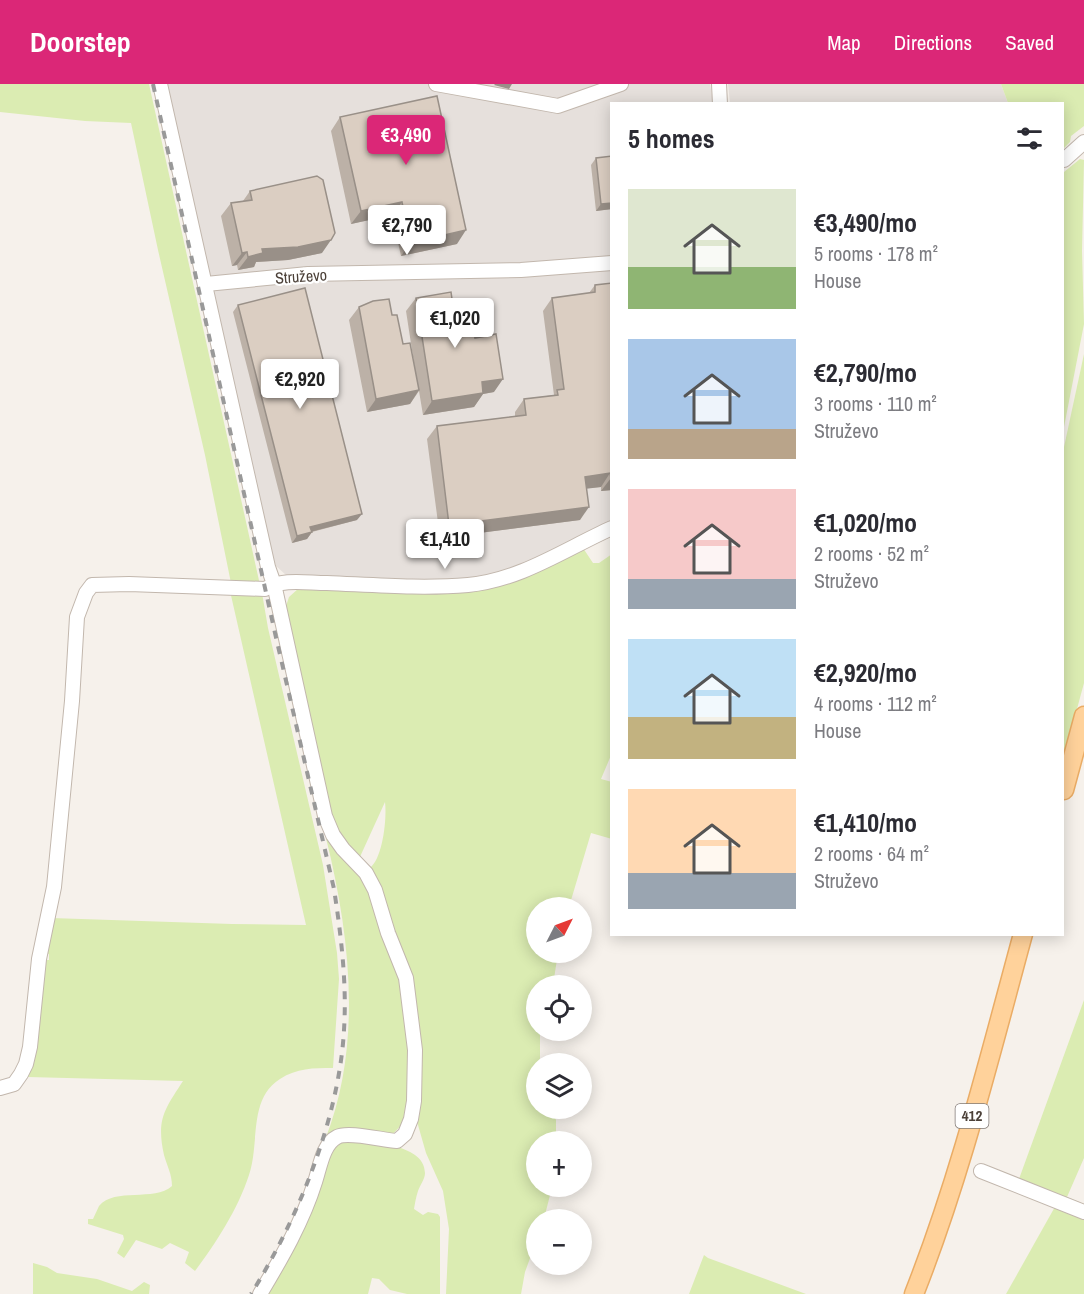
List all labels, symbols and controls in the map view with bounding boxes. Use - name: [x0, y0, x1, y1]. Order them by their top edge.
- text: Doorstep: [30, 23, 131, 61]
- text: Map: [827, 28, 861, 57]
- text: Directions: [894, 28, 972, 57]
- text: Saved: [1005, 28, 1054, 57]
- pin: €3,490: [357, 115, 455, 166]
- text: €3,490: [381, 121, 431, 148]
- text: 5 homes: [628, 121, 715, 156]
- icon: filters: [1013, 122, 1046, 155]
- pin: €2,790: [358, 205, 456, 256]
- text: €3,490/mo: [814, 205, 917, 240]
- text: €2,790: [382, 211, 432, 238]
- icon: home: [676, 213, 748, 285]
- text: 5 rooms · 178 m²: [814, 240, 938, 267]
- street label: Struževo: [274, 263, 328, 289]
- text: House: [814, 267, 861, 294]
- pin: €1,020: [406, 298, 504, 349]
- text: €1,020: [430, 304, 480, 331]
- text: €2,790/mo: [814, 355, 917, 390]
- pin: €2,920: [251, 359, 349, 410]
- icon: home: [676, 363, 748, 435]
- text: €2,920: [275, 365, 325, 392]
- text: 3 rooms · 110 m²: [814, 390, 937, 417]
- text: Struževo: [814, 417, 879, 444]
- text: €1,020/mo: [814, 505, 917, 540]
- icon: home: [676, 513, 748, 585]
- pin: €1,410: [396, 519, 494, 570]
- text: €1,410: [420, 525, 470, 552]
- text: 2 rooms · 52 m²: [814, 540, 929, 567]
- text: Struževo: [814, 567, 879, 594]
- text: €2,920/mo: [814, 655, 917, 690]
- icon: home: [676, 663, 748, 735]
- text: 4 rooms · 112 m²: [814, 690, 937, 717]
- text: House: [814, 717, 861, 744]
- text: €1,410/mo: [814, 805, 917, 840]
- icon: home: [676, 813, 748, 885]
- text: 2 rooms · 64 m²: [814, 840, 929, 867]
- text: Struževo: [814, 867, 879, 894]
- north arrow: [526, 897, 592, 963]
- map controls: [526, 897, 592, 1275]
- button: locate: [526, 975, 592, 1041]
- button: layers: [526, 1053, 592, 1119]
- road number: 412: [956, 1104, 988, 1128]
- button: +: [526, 1131, 592, 1197]
- button: −: [526, 1209, 592, 1275]

